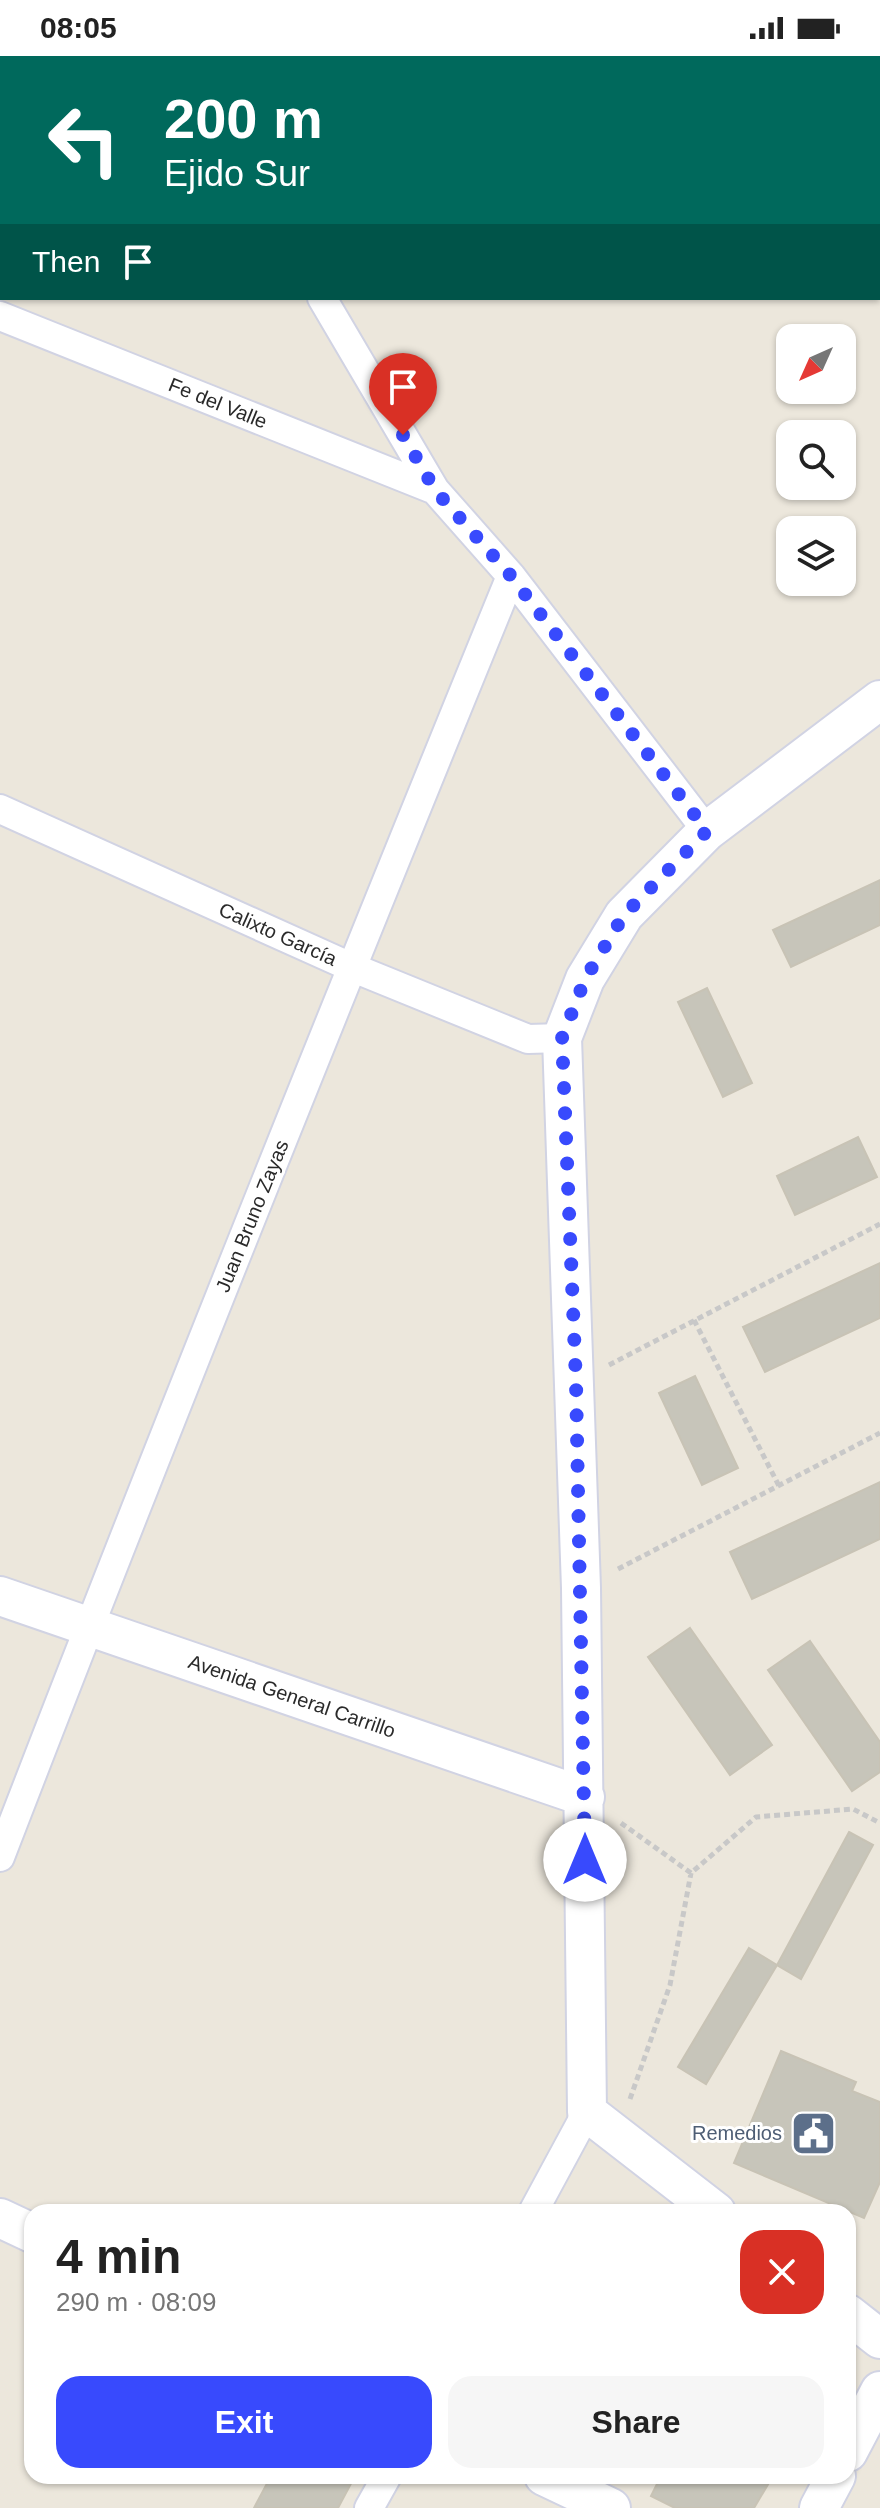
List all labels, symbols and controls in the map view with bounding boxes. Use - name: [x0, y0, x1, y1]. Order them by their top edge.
- text: 08:05: [40, 11, 117, 44]
- text: 200 m: [164, 87, 323, 150]
- icon: left: [32, 88, 136, 192]
- text: Ejido Sur: [164, 153, 310, 194]
- icon: arrive: [116, 240, 160, 284]
- text: Then: [32, 245, 100, 278]
- north arrow: [776, 324, 856, 404]
- map controls: [776, 324, 856, 596]
- pin: [369, 353, 437, 435]
- icon: arrive: [381, 365, 425, 409]
- street label: Fe del Valle: [166, 373, 270, 433]
- button: search: [776, 420, 856, 500]
- button: layers: [776, 516, 856, 596]
- street label: Calixto García: [216, 898, 341, 970]
- street label: Juan Bruno Zayas: [211, 1137, 293, 1295]
- street label: Avenida General Carrillo: [186, 1650, 398, 1742]
- position arrow: [543, 1818, 627, 1902]
- public building icon: Remedios: [789, 2109, 837, 2157]
- place label: Remedios: [692, 2122, 782, 2144]
- text: 4 min: [56, 2230, 181, 2283]
- button: close: [740, 2230, 824, 2314]
- text: 290 m · 08:09: [56, 2287, 216, 2317]
- button: Exit: [56, 2376, 432, 2468]
- button: Share: [448, 2376, 824, 2468]

